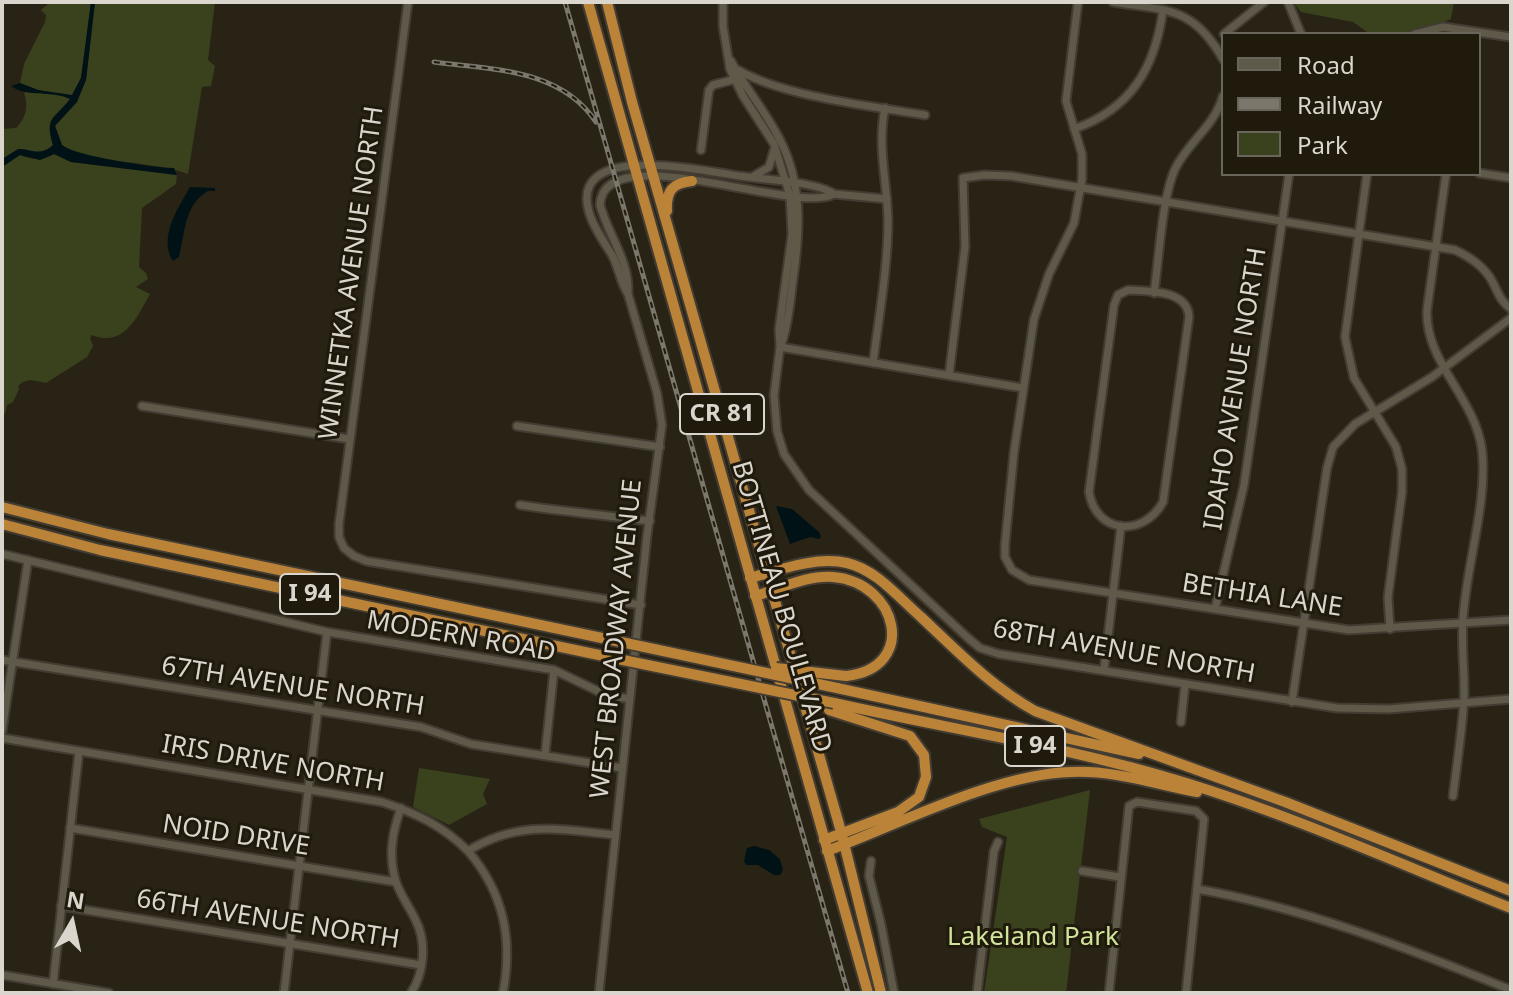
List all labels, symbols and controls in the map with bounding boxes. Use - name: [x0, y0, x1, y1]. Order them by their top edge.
- legend: [1221, 32, 1481, 176]
- text: Road: [1297, 48, 1355, 81]
- text: Railway: [1297, 88, 1382, 121]
- street label: WINNETKA AVENUE NORTH: [313, 104, 391, 442]
- text: Park: [1297, 128, 1348, 161]
- street label: IDAHO AVENUE NORTH: [1198, 245, 1274, 533]
- road number: CR 81: [680, 394, 764, 434]
- street label: BOTTINEAU BOULEVARD: [724, 458, 838, 756]
- street label: WEST BROADWAY AVENUE: [585, 478, 649, 800]
- street label: BETHIA LANE: [1180, 568, 1344, 624]
- road number: I 94: [280, 574, 340, 614]
- street label: MODERN ROAD: [364, 605, 558, 669]
- street label: 68TH AVENUE NORTH: [990, 614, 1258, 690]
- street label: 67TH AVENUE NORTH: [159, 651, 427, 723]
- road number: I 94: [1005, 726, 1065, 766]
- street label: IRIS DRIVE NORTH: [159, 729, 387, 799]
- street label: NOID DRIVE: [160, 809, 312, 863]
- north arrow: [32, 883, 112, 963]
- text: N: [65, 883, 87, 916]
- street label: 66TH AVENUE NORTH: [134, 884, 402, 956]
- park label: Lakeland Park: [947, 922, 1119, 954]

